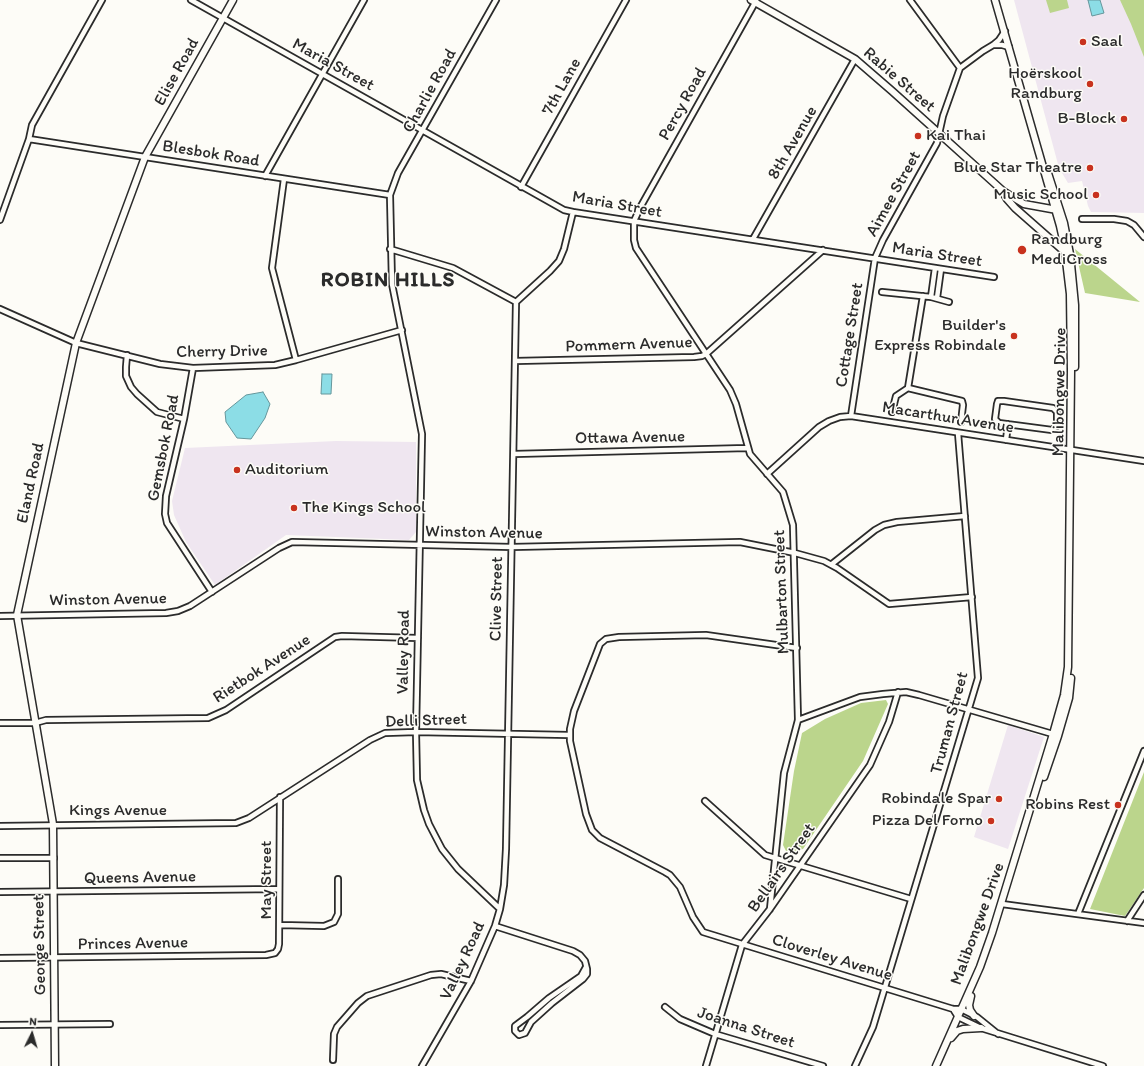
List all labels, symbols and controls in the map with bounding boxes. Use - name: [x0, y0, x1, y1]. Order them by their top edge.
- place label: Saal: [1091, 32, 1123, 52]
- street label: Elise Road: [150, 34, 204, 110]
- street label: Maria Street: [288, 34, 378, 96]
- marker: Saal: [1078, 37, 1088, 47]
- street label: Rabie Street: [859, 43, 939, 117]
- street label: Charlie Road: [399, 45, 461, 137]
- street label: 7th Lane: [538, 55, 586, 119]
- street label: Percy Road: [655, 64, 711, 144]
- place label: Hoërskool Randburg: [1008, 64, 1082, 104]
- marker: Hoërskool Randburg: [1085, 79, 1095, 89]
- street label: 8th Avenue: [764, 103, 822, 183]
- place label: B-Block: [1057, 109, 1116, 129]
- marker: B-Block: [1119, 114, 1129, 124]
- place label: Kai Thai: [926, 126, 986, 146]
- marker: Kai Thai: [913, 131, 923, 141]
- street label: Blesbok Road: [161, 136, 261, 172]
- street label: Aimee Street: [862, 148, 926, 240]
- place label: Blue Star Theatre: [953, 158, 1082, 178]
- marker: Blue Star Theatre: [1085, 163, 1095, 173]
- place label: Music School: [993, 185, 1088, 205]
- street label: Maria Street: [570, 187, 664, 223]
- marker: Music School: [1091, 190, 1101, 200]
- place label: Randburg MediCross: [1031, 230, 1107, 270]
- street label: Maria Street: [891, 238, 983, 272]
- marker: Randburg MediCross: [1016, 244, 1028, 256]
- district label: ROBIN HILLS: [322, 268, 454, 294]
- street label: Cottage Street: [832, 281, 868, 389]
- place label: Builder's Express Robindale: [874, 316, 1006, 356]
- street label: Malibongwe Drive: [1049, 327, 1071, 457]
- marker: Builder's Express Robindale: [1009, 331, 1019, 341]
- street label: Pommern Avenue: [565, 333, 693, 357]
- street label: Cherry Drive: [176, 341, 268, 363]
- street label: Gemsbok Road: [144, 393, 184, 503]
- street label: Macarthur Avenue: [881, 397, 1015, 439]
- street label: Ottawa Avenue: [575, 427, 685, 449]
- street label: Eland Road: [13, 441, 49, 525]
- place label: Auditorium: [245, 460, 329, 480]
- marker: Auditorium: [232, 465, 242, 475]
- place label: The Kings School: [302, 498, 426, 518]
- marker: The Kings School: [289, 503, 299, 513]
- street label: Winston Avenue: [425, 522, 543, 544]
- street label: Mulbarton Street: [770, 529, 794, 655]
- street label: Clive Street: [486, 556, 508, 642]
- street label: Winston Avenue: [49, 589, 167, 611]
- street label: Valley Road: [393, 610, 415, 694]
- street label: Rietbok Avenue: [209, 630, 315, 708]
- street label: Truman Street: [927, 670, 973, 776]
- street label: Delli Street: [385, 709, 467, 733]
- place label: Robindale Spar: [881, 789, 991, 809]
- marker: Robindale Spar: [994, 794, 1004, 804]
- place label: Robins Rest: [1025, 795, 1110, 815]
- marker: Robins Rest: [1113, 800, 1123, 810]
- street label: Kings Avenue: [69, 801, 167, 821]
- place label: Pizza Del Forno: [872, 811, 983, 831]
- marker: Pizza Del Forno: [986, 816, 996, 826]
- street label: Bellairs Street: [744, 819, 820, 917]
- street label: May Street: [257, 841, 277, 919]
- street label: Malibongwe Drive: [946, 860, 1010, 988]
- street label: Queens Avenue: [84, 867, 196, 889]
- street label: George Street: [29, 894, 51, 996]
- street label: Valley Road: [436, 918, 490, 1004]
- street label: Cloverley Avenue: [769, 930, 895, 986]
- street label: Princes Avenue: [78, 933, 188, 955]
- street label: Joanna Street: [695, 1003, 797, 1053]
- north arrow: [12, 1014, 52, 1054]
- text: N: [29, 1015, 37, 1028]

